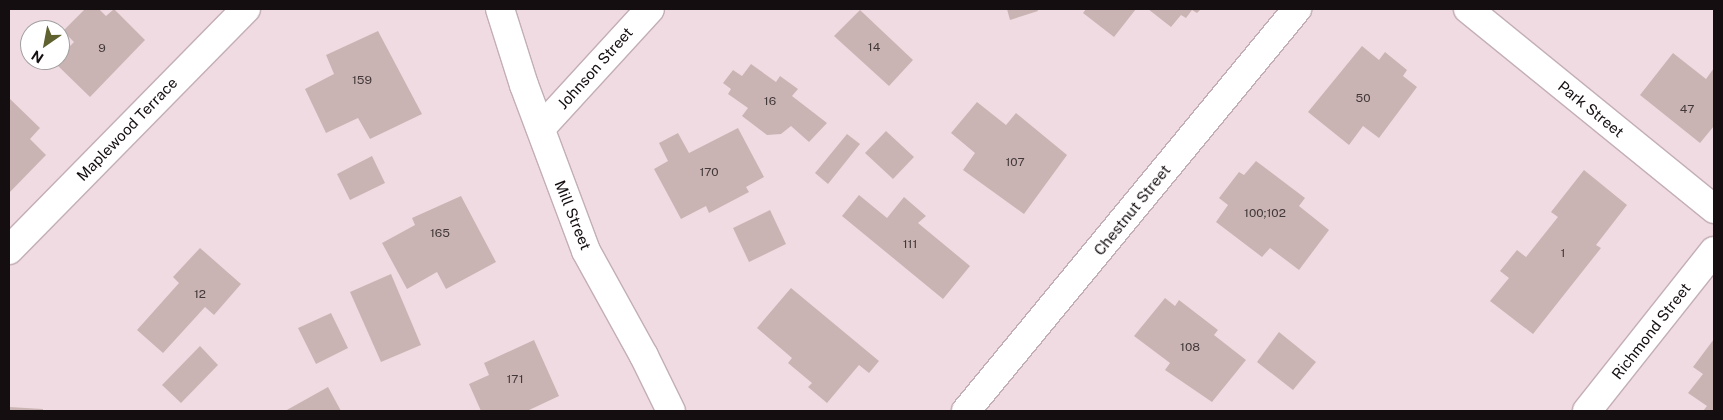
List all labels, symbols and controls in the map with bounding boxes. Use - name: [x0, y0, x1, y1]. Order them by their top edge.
- north arrow: [20, 20, 70, 70]
- street label: Johnson Street: [554, 23, 636, 113]
- house number: 14: [868, 41, 880, 55]
- house number: 9: [98, 42, 106, 56]
- text: N: [28, 47, 46, 66]
- street label: Maplewood Terrace: [73, 74, 181, 184]
- house number: 159: [352, 74, 372, 88]
- street label: Park Street: [1554, 77, 1628, 141]
- house number: 50: [1355, 92, 1371, 106]
- house number: 16: [764, 95, 776, 109]
- house number: 47: [1680, 103, 1694, 117]
- house number: 107: [1005, 156, 1025, 170]
- street label: Chestnut Street: [1090, 161, 1174, 259]
- house number: 170: [699, 166, 719, 180]
- street label: Mill Street: [551, 178, 595, 252]
- house number: 100;102: [1244, 207, 1286, 221]
- house number: 165: [430, 227, 450, 241]
- house number: 111: [903, 238, 917, 252]
- house number: 1: [1561, 247, 1565, 261]
- street label: Richmond Street: [1608, 279, 1694, 383]
- house number: 12: [194, 288, 206, 302]
- house number: 108: [1180, 341, 1200, 355]
- house number: 171: [506, 373, 524, 387]

